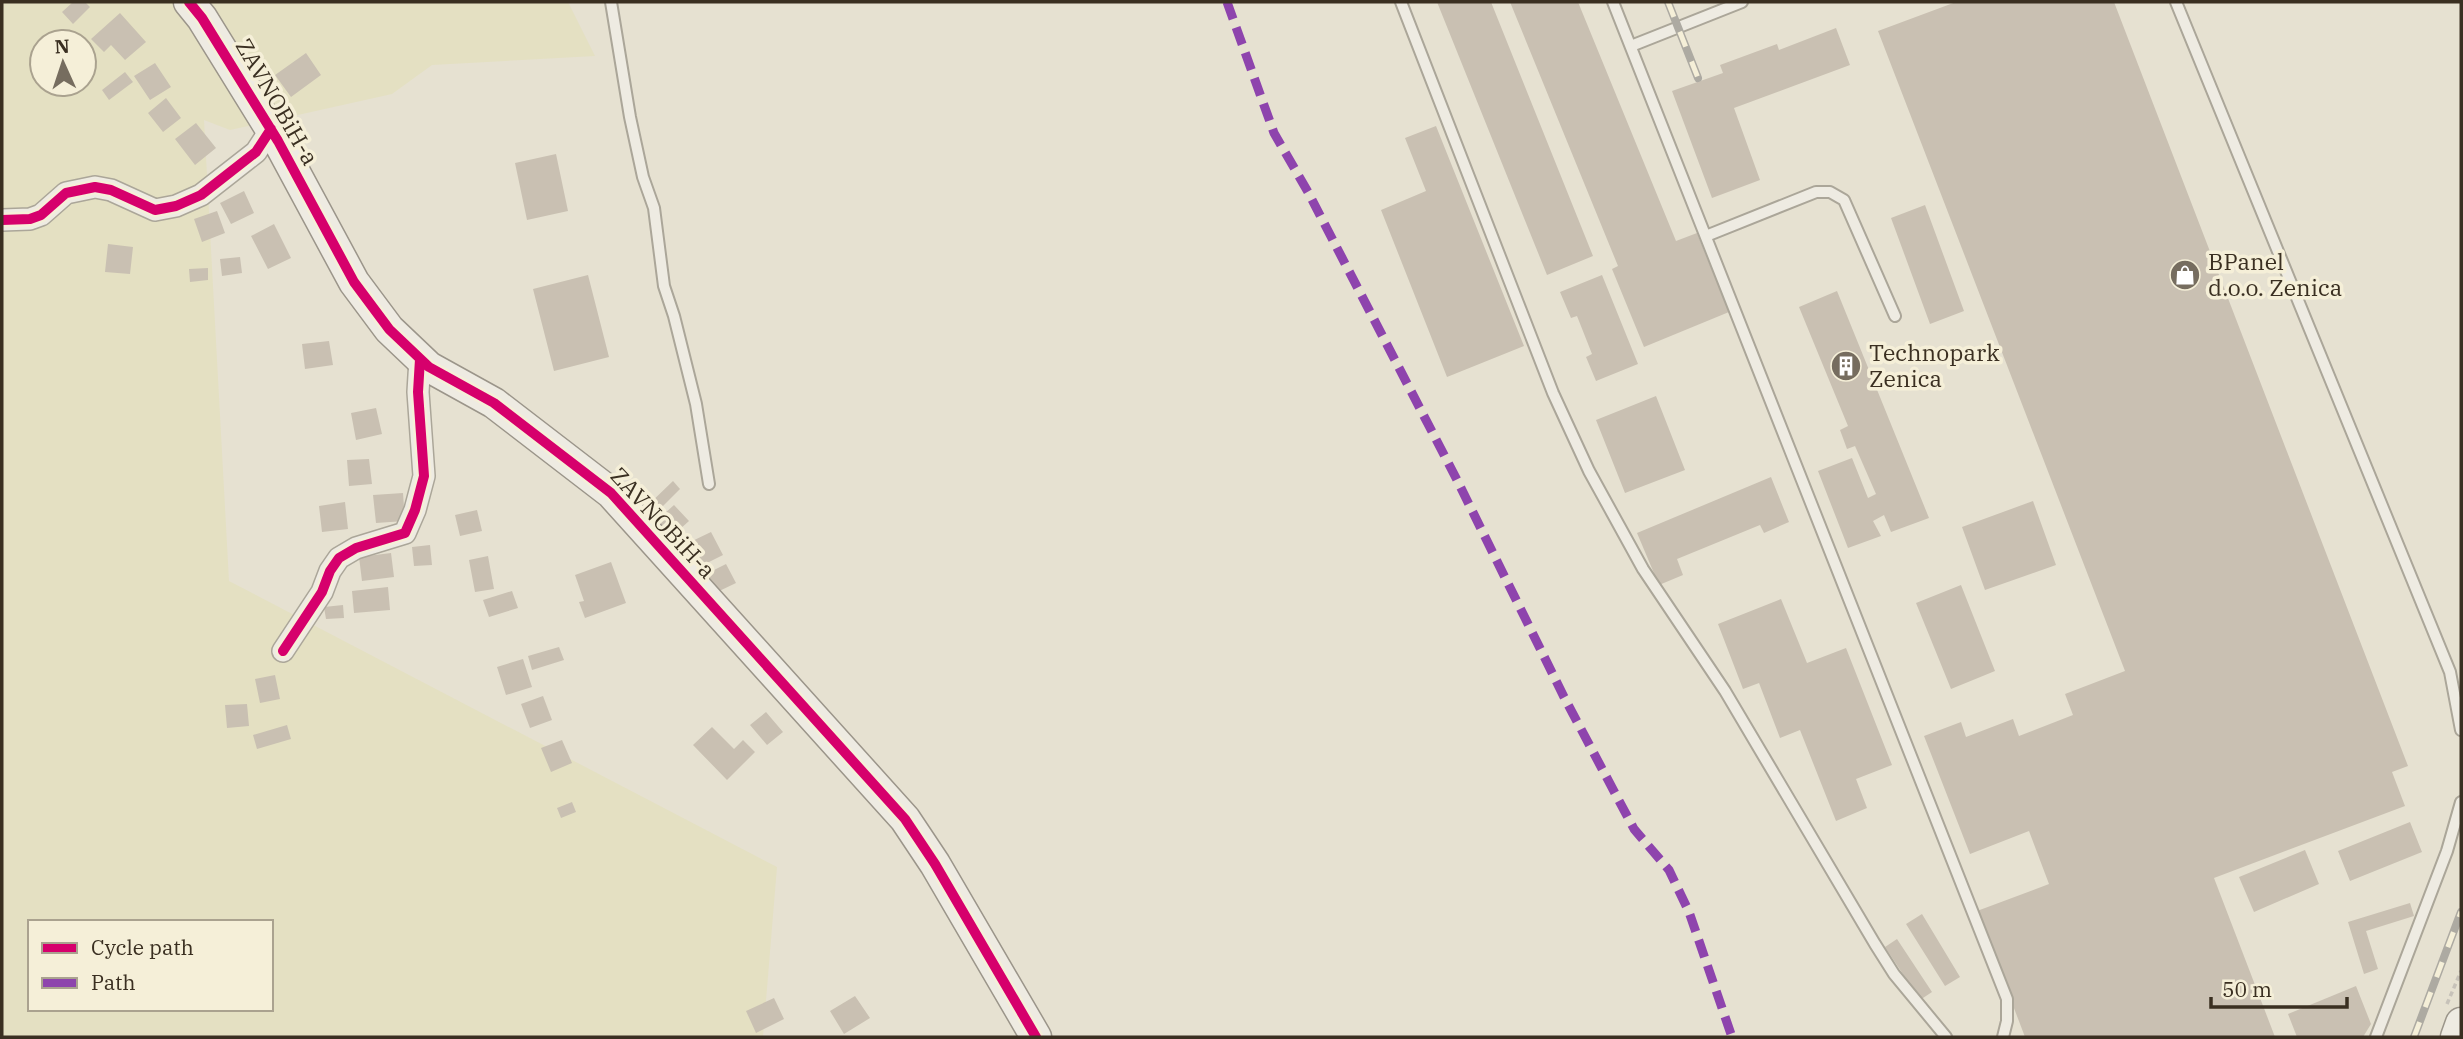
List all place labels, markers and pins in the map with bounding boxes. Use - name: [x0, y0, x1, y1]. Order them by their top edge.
- place label: BPanel d.o.o. Zenica: [2208, 246, 2342, 302]
- shop icon: BPanel d.o.o. Zenica: [2168, 258, 2202, 292]
- place label: Technopark Zenica: [1869, 337, 2000, 393]
- building icon: Technopark Zenica: [1829, 349, 1863, 383]

